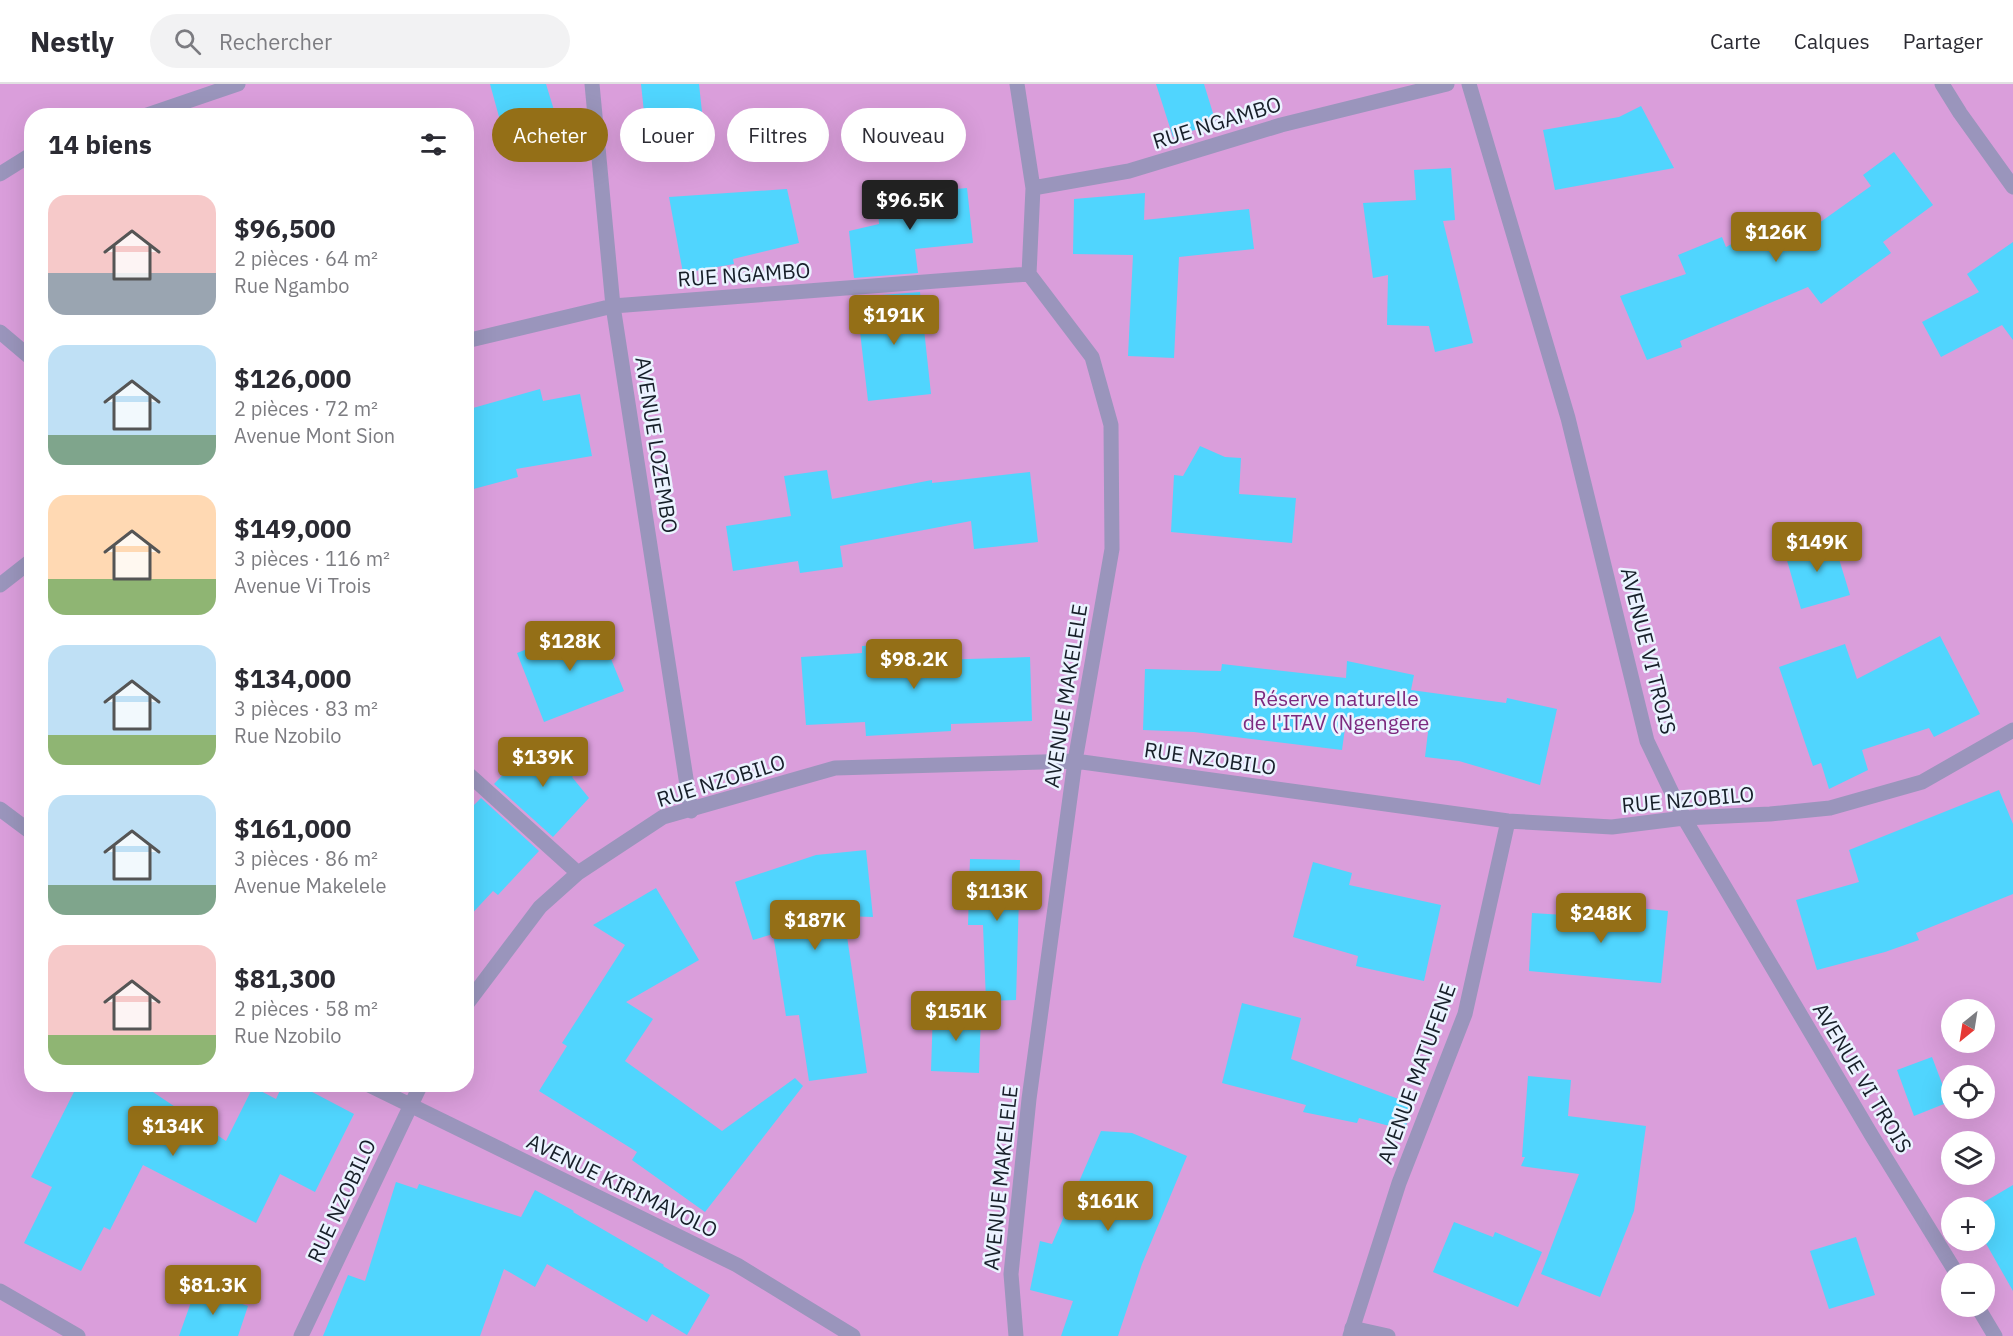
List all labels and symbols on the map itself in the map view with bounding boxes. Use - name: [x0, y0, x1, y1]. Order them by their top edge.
- street label: RUE NGAMBO: [1149, 89, 1284, 155]
- pin: $96.5K: [861, 180, 959, 231]
- pin: $126K: [1734, 212, 1818, 263]
- street label: RUE NGAMBO: [677, 255, 811, 293]
- pin: $191K: [852, 295, 936, 346]
- street label: AVENUE LOZEMBO: [629, 355, 685, 535]
- pin: $149K: [1775, 522, 1859, 573]
- street label: AVENUE VI TROIS: [1615, 565, 1683, 737]
- street label: AVENUE MAKELELE: [1037, 602, 1093, 790]
- pin: $128K: [528, 621, 612, 672]
- pin: $98.2K: [865, 639, 963, 690]
- park label: Réserve naturelle de l'ITAV (Ngengere: [1243, 684, 1429, 736]
- street label: RUE NZOBILO: [1142, 735, 1278, 781]
- pin: $139K: [501, 737, 585, 788]
- street label: RUE NZOBILO: [653, 747, 788, 813]
- street label: RUE NZOBILO: [1620, 779, 1755, 819]
- pin: $113K: [955, 871, 1039, 922]
- pin: $248K: [1559, 893, 1643, 944]
- pin: $187K: [773, 900, 857, 951]
- street label: AVENUE MATUFENE: [1370, 979, 1462, 1168]
- pin: $151K: [914, 991, 998, 1042]
- street label: AVENUE VI TROIS: [1807, 997, 1919, 1158]
- north arrow: [1941, 999, 1995, 1053]
- street label: AVENUE MAKELELE: [976, 1084, 1024, 1272]
- pin: $134K: [131, 1106, 215, 1157]
- street label: AVENUE KIRIMAVOLO: [522, 1127, 723, 1244]
- street label: RUE NZOBILO: [300, 1134, 382, 1267]
- pin: $161K: [1066, 1181, 1150, 1232]
- pin: $81.3K: [164, 1265, 262, 1316]

